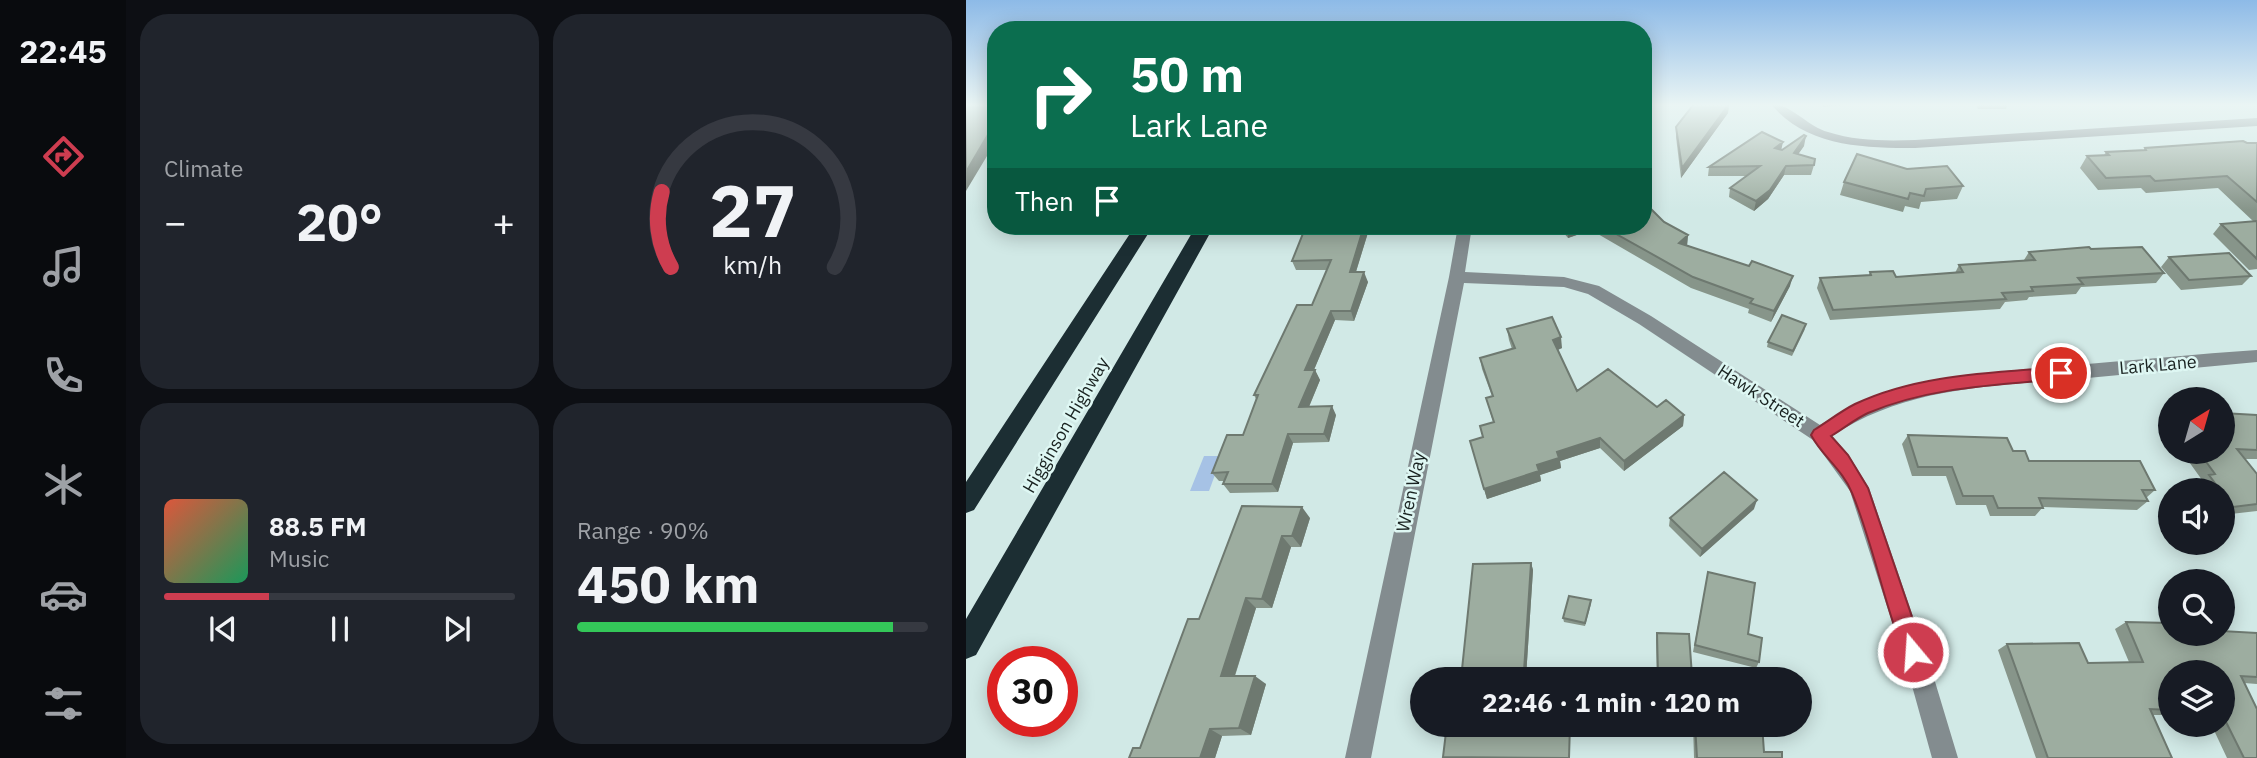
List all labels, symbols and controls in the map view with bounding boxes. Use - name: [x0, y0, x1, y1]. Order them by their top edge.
- text: 22:45: [19, 30, 107, 72]
- text: 50 m: [1130, 42, 1244, 105]
- icon: right: [1015, 49, 1106, 140]
- text: Lark Lane: [1130, 104, 1268, 146]
- icon: directions: [39, 132, 88, 181]
- text: Climate: [164, 153, 243, 183]
- text: 27: [709, 163, 796, 258]
- icon: arrive: [1088, 182, 1126, 220]
- text: Then: [1015, 184, 1074, 218]
- text: 20°: [296, 188, 383, 255]
- text: −: [164, 197, 187, 246]
- text: +: [492, 197, 515, 246]
- icon: music: [39, 242, 88, 291]
- text: km/h: [723, 248, 782, 281]
- pin: [2031, 343, 2091, 403]
- street label: Lark Lane: [2118, 350, 2198, 379]
- icon: phone: [39, 351, 88, 400]
- street label: Higginson Highway: [1017, 353, 1114, 497]
- icon: arrive: [2042, 354, 2080, 392]
- street label: Hawk Street: [1713, 359, 1809, 432]
- north arrow: [2158, 387, 2235, 464]
- map controls: [2158, 387, 2235, 737]
- street label: Wren Way: [1391, 450, 1430, 534]
- icon: climate: [39, 460, 88, 509]
- button: sound: [2158, 478, 2235, 555]
- text: 88.5 FM: [269, 509, 367, 543]
- text: Range · 90%: [577, 515, 709, 545]
- text: Music: [269, 543, 329, 573]
- text: 450 km: [577, 550, 759, 617]
- button: search: [2158, 569, 2235, 646]
- icon: car: [39, 570, 88, 619]
- icon: previous: [204, 610, 242, 648]
- icon: pause: [321, 610, 359, 648]
- icon: next: [438, 610, 476, 648]
- position arrow: [1876, 615, 1950, 689]
- speed limit sign: 30: [987, 646, 1078, 737]
- button: layers: [2158, 660, 2235, 737]
- icon: filters: [39, 679, 88, 728]
- text: 22:46 · 1 min · 120 m: [1482, 685, 1740, 719]

